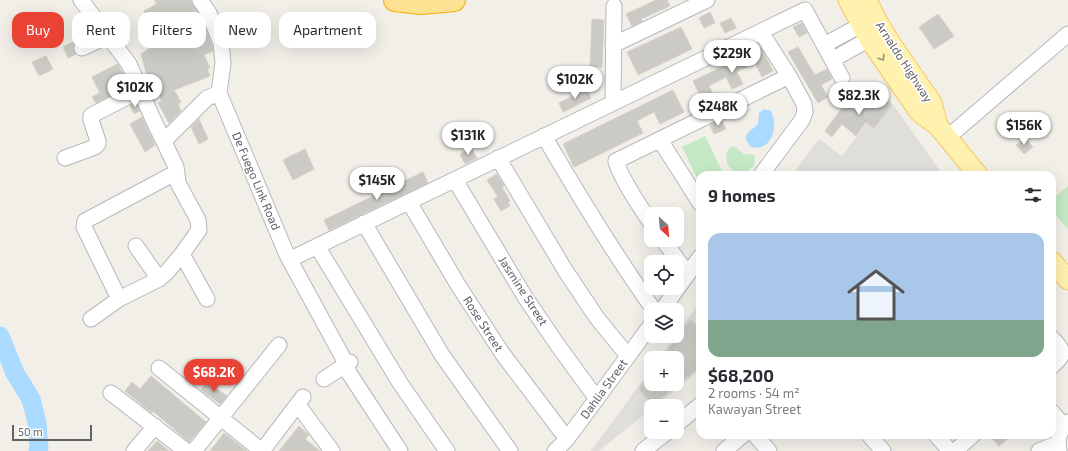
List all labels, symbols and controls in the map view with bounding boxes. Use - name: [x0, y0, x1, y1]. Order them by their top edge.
- chip: Buy: [12, 12, 64, 48]
- chip: Rent: [72, 12, 130, 48]
- chip: Filters: [138, 12, 206, 48]
- chip: New: [214, 12, 271, 48]
- chip: Apartment: [279, 12, 376, 48]
- street label: Arnaldo Highway: [874, 19, 936, 105]
- pin: $229K: [704, 40, 760, 74]
- text: $229K: [713, 45, 751, 61]
- one-way arrow: [877, 54, 884, 61]
- pin: $102K: [547, 66, 603, 100]
- text: $102K: [556, 71, 594, 87]
- pin: $102K: [107, 74, 163, 108]
- text: $102K: [116, 79, 154, 95]
- pin: $82.3K: [826, 82, 892, 116]
- text: $82.3K: [838, 87, 880, 103]
- pin: $248K: [690, 93, 746, 127]
- text: $248K: [698, 98, 738, 114]
- pin: $156K: [996, 112, 1052, 146]
- text: $156K: [1006, 117, 1042, 133]
- pin: $131K: [440, 122, 496, 156]
- text: $131K: [451, 127, 485, 143]
- street label: De Fuego Link Road: [230, 129, 284, 232]
- pin: $145K: [349, 167, 405, 201]
- text: $145K: [359, 172, 395, 188]
- icon: filters: [1022, 184, 1044, 206]
- text: 9 homes: [708, 185, 776, 205]
- north arrow: [644, 207, 684, 247]
- map controls: [644, 207, 684, 439]
- street label: Jasmine Street: [496, 253, 552, 328]
- button: locate: [644, 255, 684, 295]
- icon: home: [840, 259, 912, 331]
- street label: Rose Street: [461, 293, 507, 354]
- button: layers: [644, 303, 684, 343]
- button: +: [644, 351, 684, 391]
- street label: Dahlia Street: [577, 355, 630, 421]
- pin: $68.2K: [181, 359, 247, 393]
- text: $68.2K: [193, 364, 235, 380]
- text: $68,200: [708, 365, 774, 385]
- text: 2 rooms · 54 m²: [708, 385, 800, 401]
- button: −: [644, 399, 684, 439]
- text: Kawayan Street: [708, 401, 801, 417]
- scale bar: [12, 423, 92, 442]
- text: 50 m: [18, 425, 43, 438]

